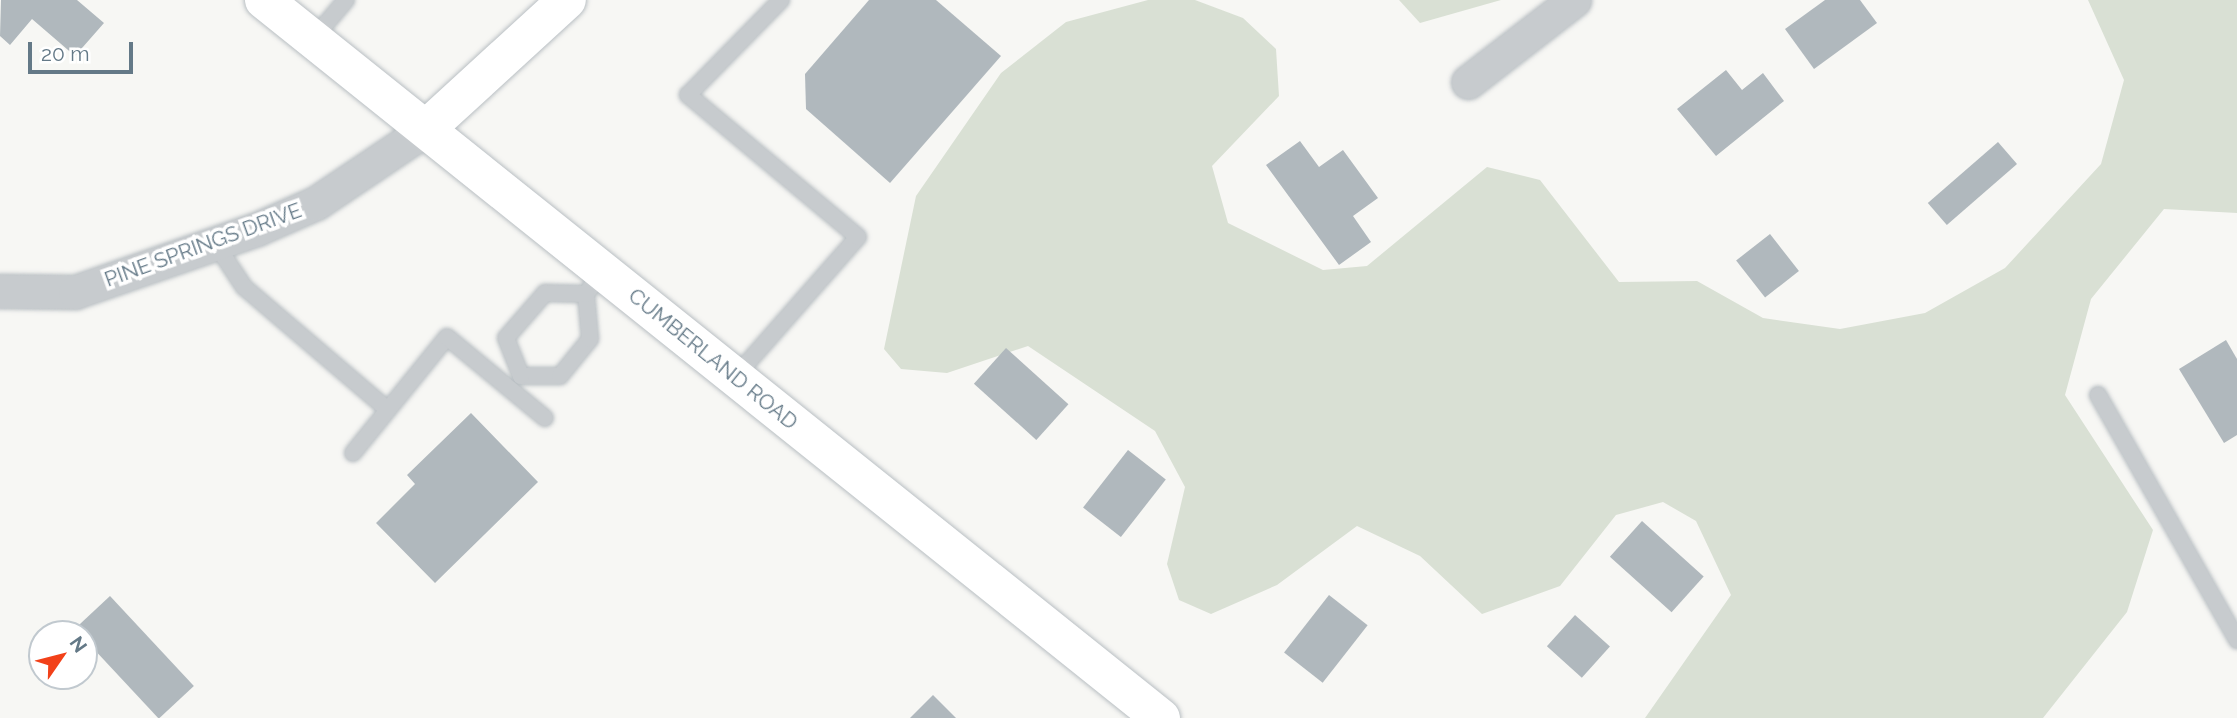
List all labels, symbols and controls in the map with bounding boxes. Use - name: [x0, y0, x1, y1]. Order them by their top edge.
- scale bar: [32, 28, 136, 72]
- text: 20 m: [41, 41, 89, 66]
- street label: PINE SPRINGS DRIVE: [101, 198, 305, 292]
- street label: CUMBERLAND ROAD: [623, 283, 803, 435]
- north arrow: [28, 620, 98, 690]
- text: N: [65, 632, 92, 656]

